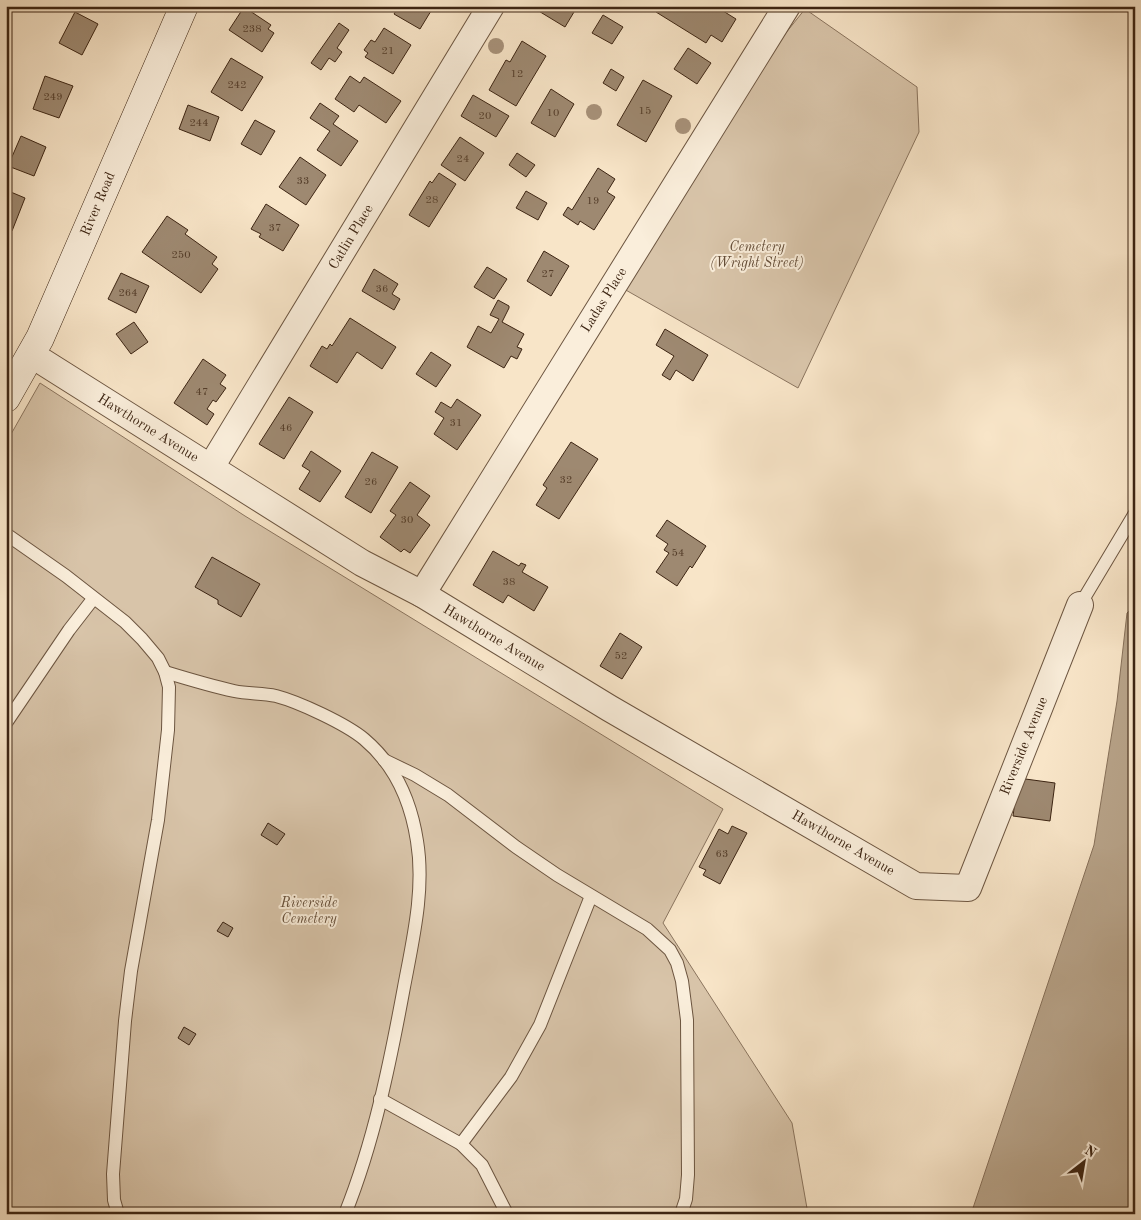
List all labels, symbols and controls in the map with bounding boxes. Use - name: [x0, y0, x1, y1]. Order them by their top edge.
- house number: 238: [242, 24, 262, 35]
- house number: 21: [382, 46, 394, 57]
- house number: 12: [511, 69, 523, 80]
- house number: 242: [227, 80, 247, 91]
- house number: 249: [43, 92, 63, 103]
- house number: 15: [639, 106, 651, 117]
- house number: 10: [547, 108, 559, 119]
- house number: 20: [479, 111, 491, 122]
- house number: 244: [189, 118, 209, 129]
- house number: 24: [457, 154, 469, 165]
- street label: River Road: [78, 170, 118, 238]
- house number: 33: [297, 176, 309, 187]
- house number: 28: [426, 195, 438, 206]
- house number: 19: [587, 196, 599, 207]
- street label: Catlin Place: [326, 202, 376, 272]
- house number: 37: [269, 223, 281, 234]
- park label: Cemetery (Wright Street): [710, 240, 804, 271]
- house number: 250: [171, 250, 191, 261]
- street label: Ladas Place: [579, 265, 629, 335]
- house number: 27: [542, 269, 554, 280]
- house number: 36: [376, 284, 388, 295]
- house number: 264: [118, 288, 138, 299]
- house number: 47: [196, 387, 208, 398]
- street label: Hawthorne Avenue: [95, 391, 201, 465]
- house number: 31: [450, 418, 462, 429]
- house number: 46: [280, 423, 292, 434]
- house number: 32: [560, 475, 572, 486]
- house number: 26: [365, 477, 377, 488]
- house number: 30: [401, 515, 413, 526]
- house number: 54: [672, 548, 684, 559]
- house number: 38: [503, 577, 515, 588]
- street label: Hawthorne Avenue: [441, 602, 547, 674]
- house number: 52: [615, 651, 627, 662]
- street label: Riverside Avenue: [998, 695, 1050, 797]
- street label: Hawthorne Avenue: [789, 808, 897, 878]
- house number: 63: [716, 849, 728, 860]
- park label: Riverside Cemetery: [280, 896, 338, 927]
- north arrow: [1058, 1138, 1108, 1188]
- text: N: [1082, 1143, 1099, 1161]

